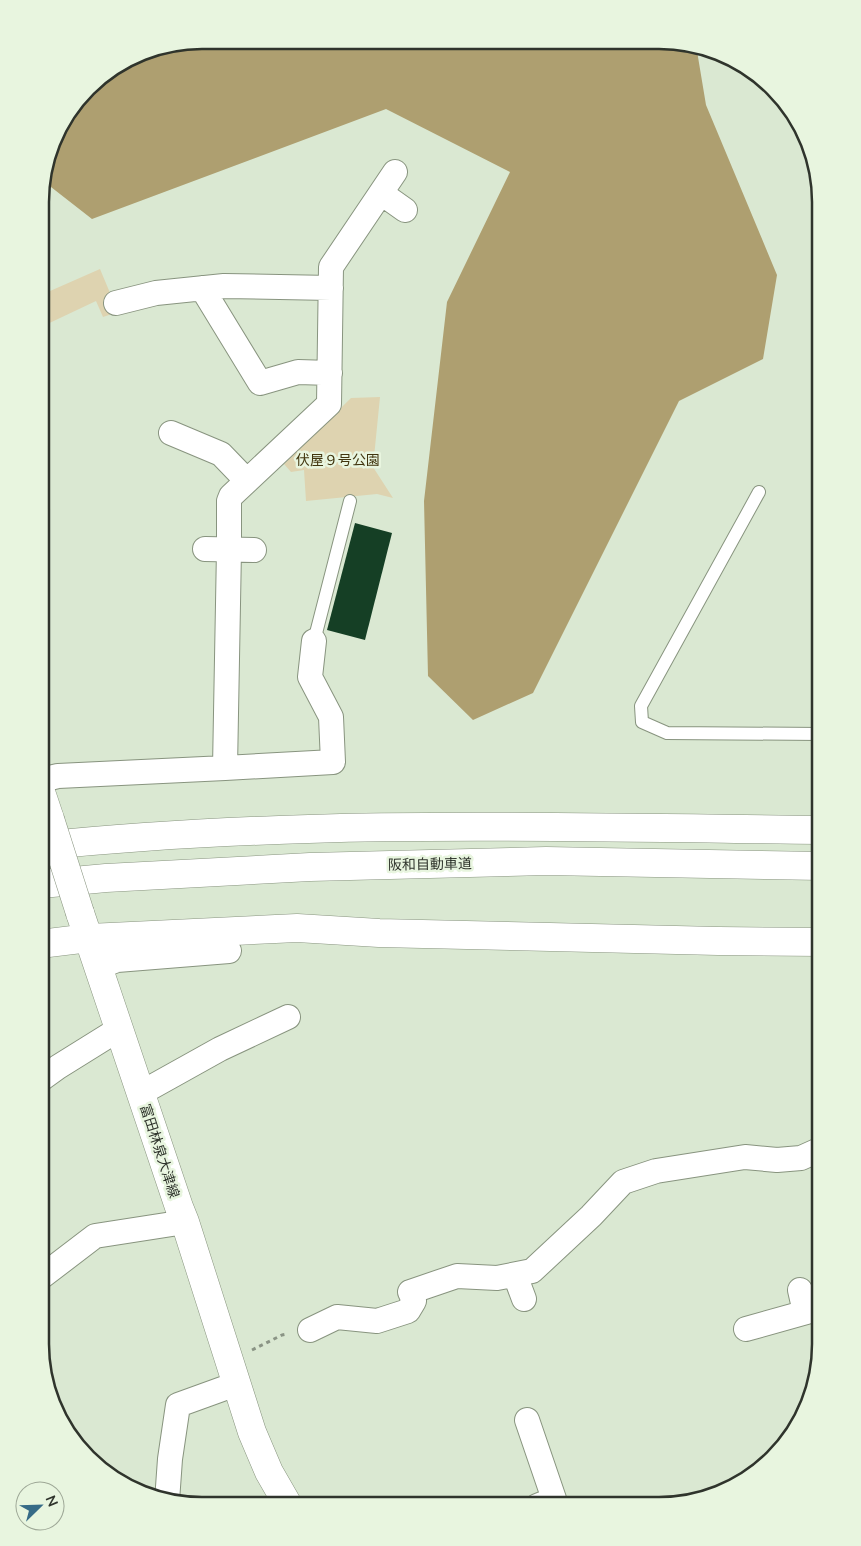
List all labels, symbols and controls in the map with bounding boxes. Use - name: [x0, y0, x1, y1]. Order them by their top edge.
- park label: 伏屋９号公園: [296, 451, 380, 469]
- street label: 阪和自動車道: [388, 854, 472, 874]
- street label: 富田林泉大津線: [136, 1102, 184, 1200]
- north arrow: [15, 1481, 65, 1531]
- text: N: [42, 1493, 62, 1509]

